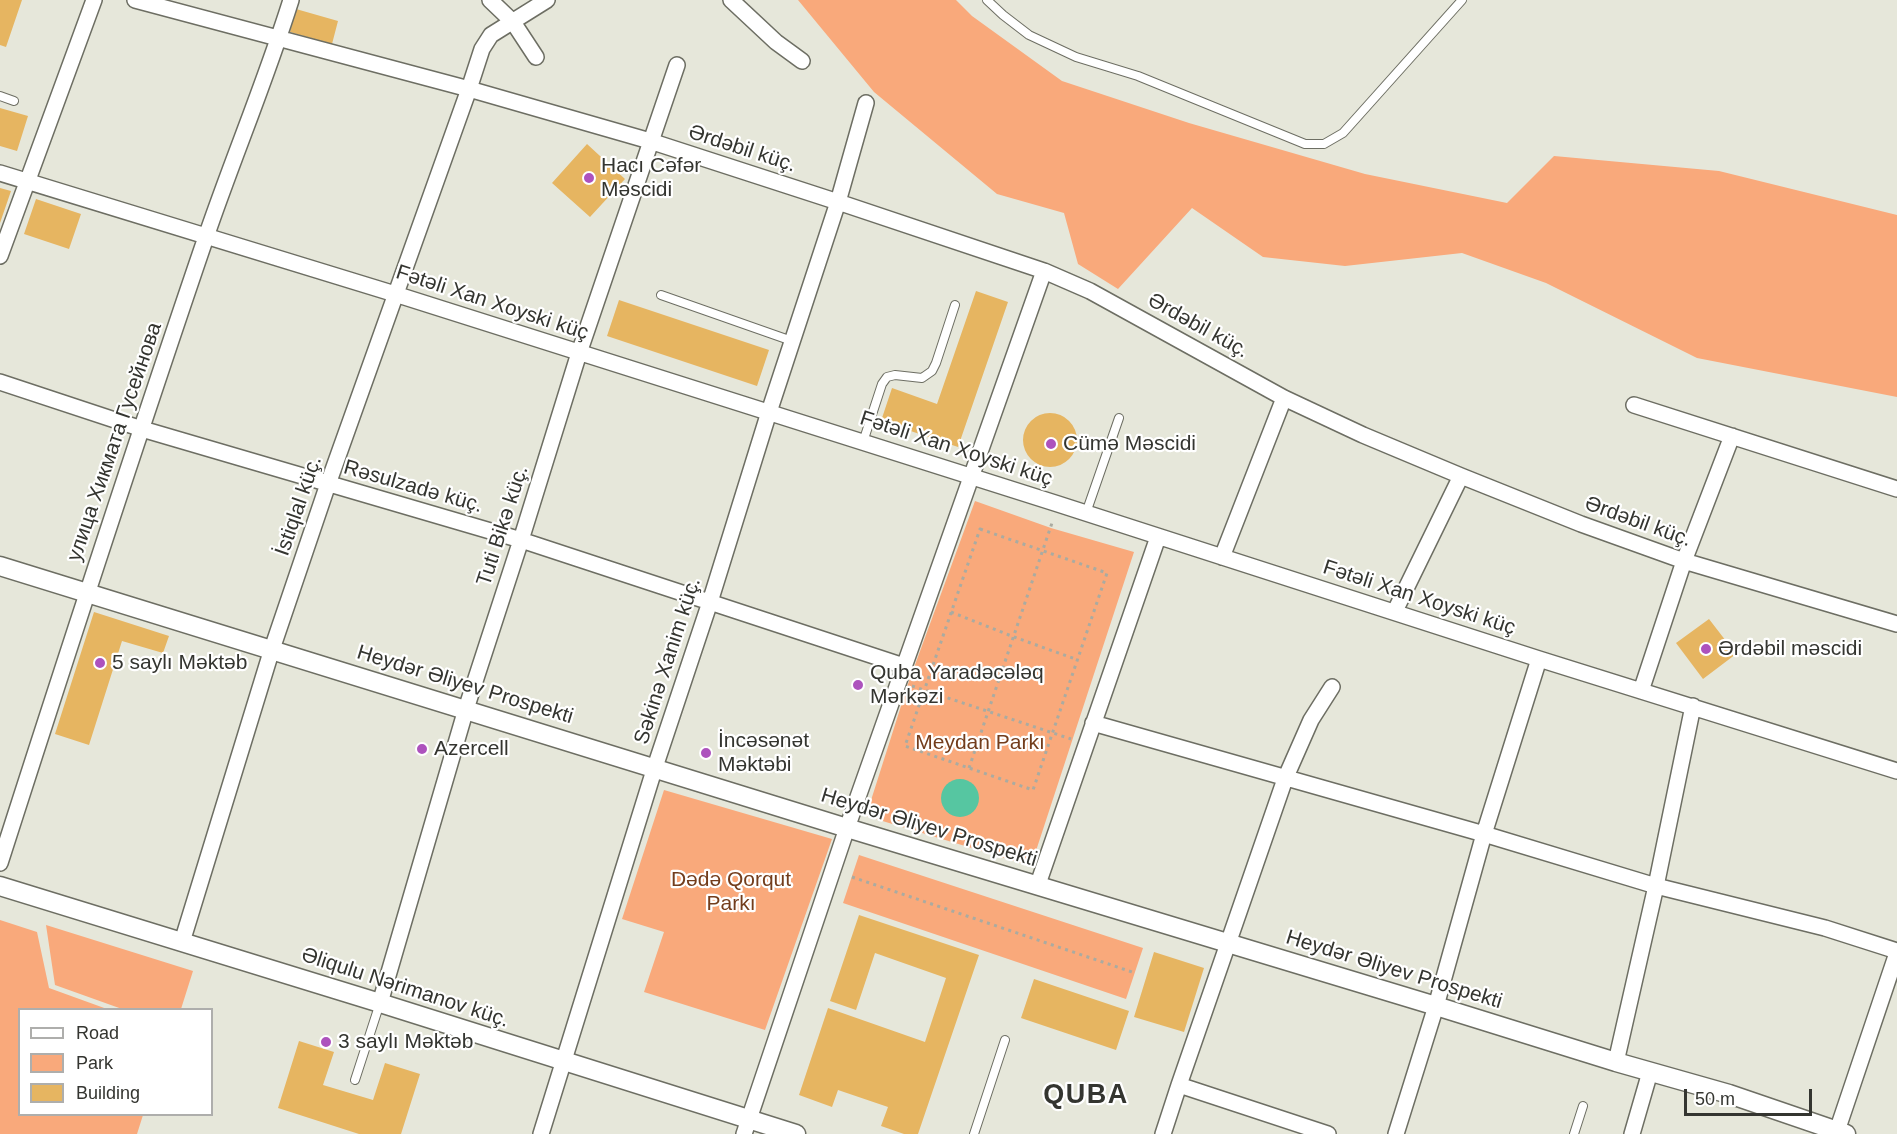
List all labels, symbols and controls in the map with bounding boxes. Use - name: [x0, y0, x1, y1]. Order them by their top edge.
- street label: Ərdəbil küç.: [685, 120, 799, 178]
- place label: Hacı Cəfər Məscidi: [601, 153, 701, 203]
- marker: Hacı Cəfər Məscidi: [582, 171, 596, 185]
- street label: Fətəli Xan Xoyski küç: [393, 260, 591, 346]
- street label: Ərdəbil küç.: [1143, 288, 1253, 364]
- street label: улица Хикмата Гусейнова: [62, 319, 168, 565]
- street label: Fətəli Xan Xoyski küç: [857, 406, 1055, 492]
- place label: Cümə Məscidi: [1063, 431, 1196, 457]
- marker: Cümə Məscidi: [1044, 437, 1058, 451]
- street label: İstiqlal küç.: [270, 453, 328, 559]
- street label: Rəsulzadə küç.: [341, 455, 485, 519]
- street label: Tuti Bikə küç.: [472, 463, 534, 589]
- street label: Ərdəbil küç.: [1581, 491, 1695, 553]
- street label: Fətəli Xan Xoyski küç: [1320, 555, 1518, 641]
- street label: Səkinə Xanim küç.: [629, 574, 707, 748]
- place label: Ərdəbil məscidi: [1718, 636, 1862, 662]
- street label: Heydər Əliyev Prospekti: [354, 640, 576, 730]
- marker: Ərdəbil məscidi: [1699, 642, 1713, 656]
- place label: 5 saylı Məktəb: [112, 650, 247, 676]
- marker: 5 saylı Məktəb: [93, 656, 107, 670]
- place label: Quba Yaradəcələq Mərkəzi: [870, 660, 1044, 710]
- marker: Quba Yaradəcələq Mərkəzi: [851, 678, 865, 692]
- place label: İncəsənət Məktəbi: [718, 728, 809, 778]
- park label: Meydan Parkı: [915, 730, 1045, 756]
- place label: Azercell: [434, 736, 509, 762]
- marker: Azercell: [415, 742, 429, 756]
- marker: İncəsənət Məktəbi: [699, 746, 713, 760]
- street label: Heydər Əliyev Prospekti: [818, 783, 1040, 873]
- park label: Dədə Qorqut Parkı: [671, 867, 791, 917]
- street label: Heydər Əliyev Prospekti: [1283, 925, 1505, 1015]
- street label: Əliqulu Nərimanov küç.: [298, 943, 512, 1033]
- legend: [18, 1008, 213, 1116]
- text: Road: [76, 1023, 119, 1043]
- place label: 3 saylı Məktəb: [338, 1029, 473, 1055]
- marker: 3 saylı Məktəb: [319, 1035, 333, 1049]
- text: Park: [76, 1053, 113, 1073]
- scale bar: [1687, 1077, 1814, 1115]
- district label: QUBA: [1043, 1080, 1129, 1112]
- text: Building: [76, 1083, 140, 1103]
- text: 50 m: [1695, 1089, 1735, 1109]

